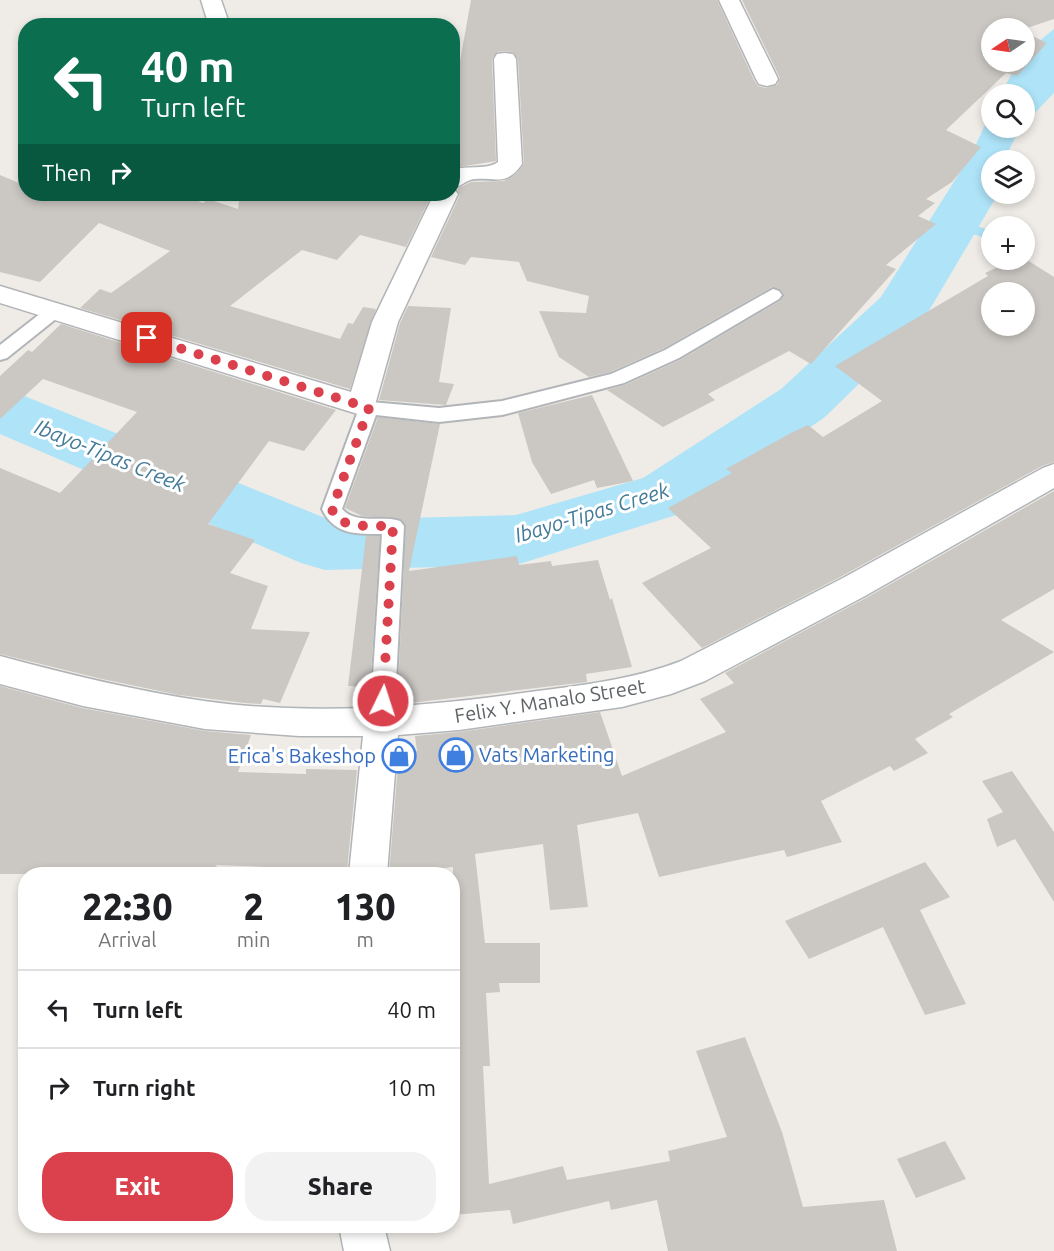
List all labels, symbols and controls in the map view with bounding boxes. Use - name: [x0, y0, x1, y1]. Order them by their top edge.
- north arrow: [981, 18, 1035, 72]
- map controls: [981, 18, 1035, 336]
- icon: left: [42, 42, 120, 120]
- text: 40 m: [141, 43, 235, 90]
- button: search: [981, 84, 1035, 138]
- text: Turn left: [141, 92, 245, 122]
- button: layers: [981, 150, 1035, 204]
- icon: right: [104, 156, 137, 189]
- text: Then: [42, 160, 92, 185]
- button: +: [981, 216, 1035, 270]
- button: −: [981, 282, 1035, 336]
- pin: [121, 312, 172, 363]
- icon: arrive: [130, 321, 163, 354]
- water label: Ibayo-Tipas Creek: [32, 414, 189, 496]
- water label: Ibayo-Tipas Creek: [512, 477, 672, 547]
- position arrow: [351, 669, 415, 733]
- street label: Felix Y. Manalo Street: [453, 674, 647, 727]
- shop icon: Vats Marketing: [438, 737, 474, 773]
- shop icon: Erica's Bakeshop: [381, 738, 417, 774]
- place label: Vats Marketing: [479, 743, 614, 766]
- place label: Erica's Bakeshop: [228, 744, 376, 767]
- text: 22:30: [82, 886, 172, 927]
- text: 2: [243, 886, 264, 927]
- text: 130: [335, 886, 396, 927]
- text: Arrival: [98, 928, 157, 951]
- text: min: [237, 928, 270, 951]
- text: m: [357, 928, 374, 951]
- icon: left: [42, 993, 75, 1026]
- text: Turn left: [93, 997, 183, 1022]
- text: 40 m: [387, 997, 436, 1022]
- icon: right: [42, 1071, 75, 1104]
- text: Turn right: [93, 1075, 195, 1100]
- text: 10 m: [387, 1075, 436, 1100]
- button: Exit: [42, 1152, 233, 1221]
- button: Share: [245, 1152, 436, 1221]

